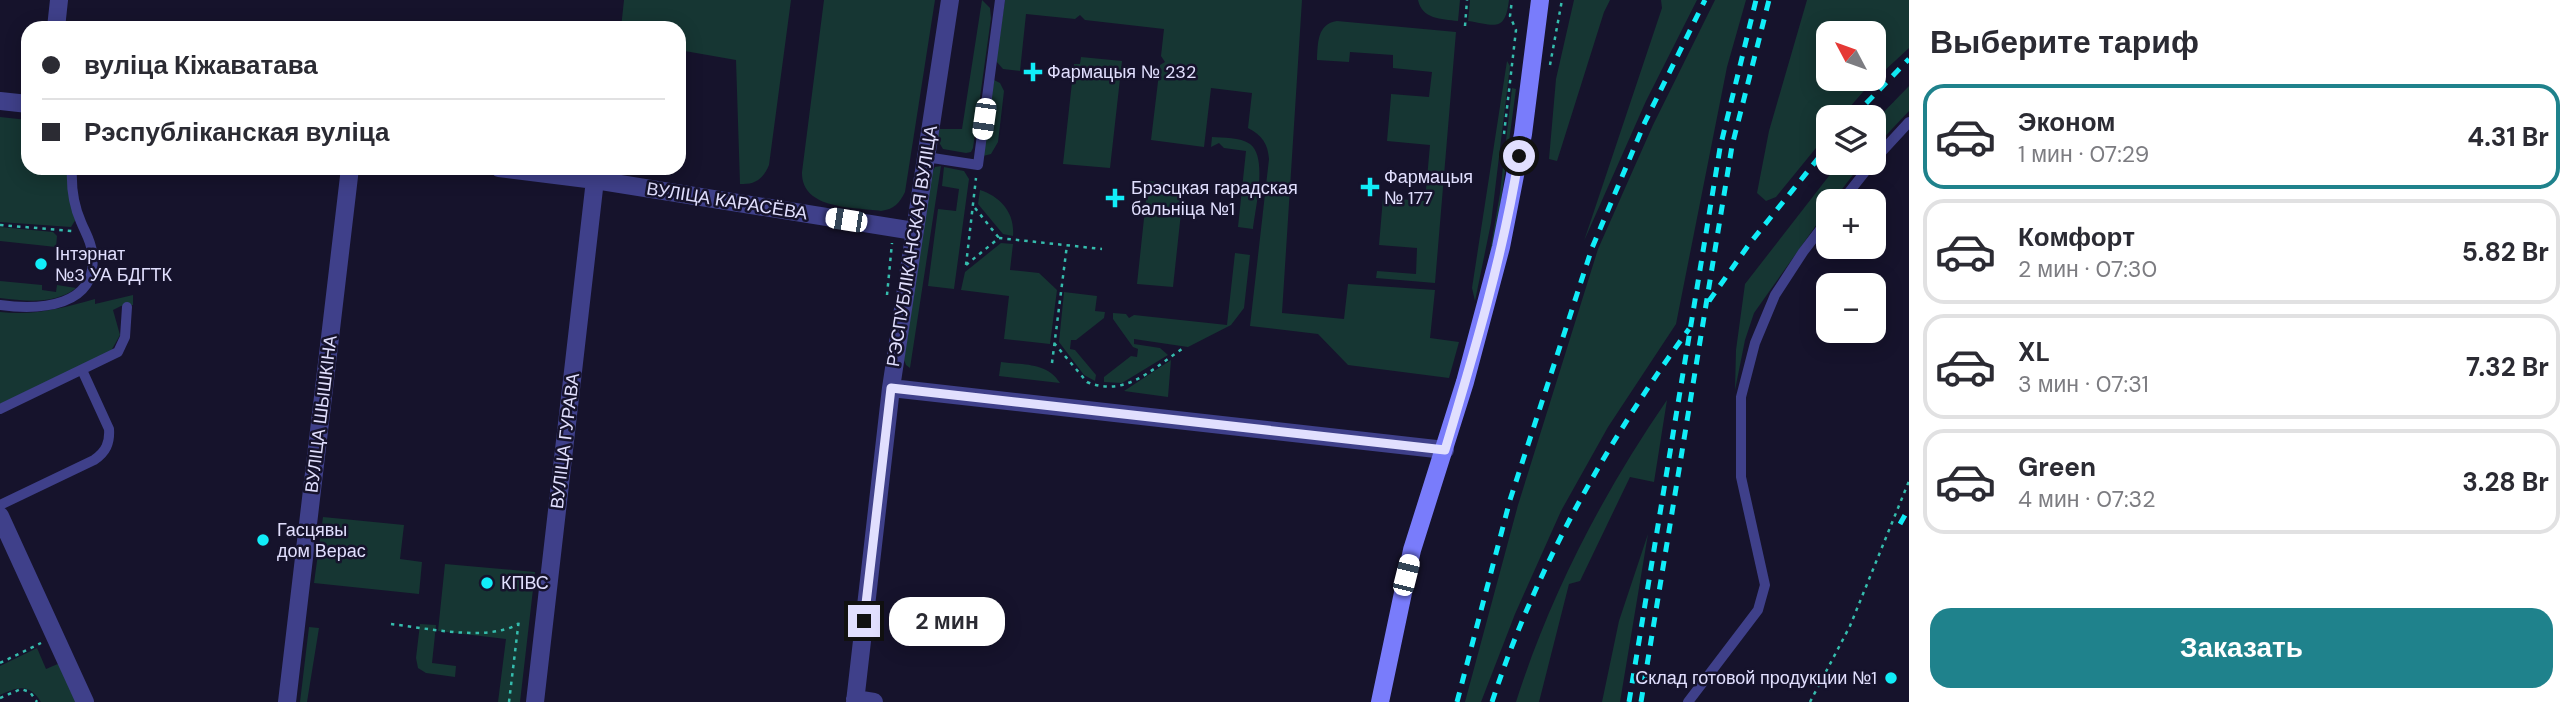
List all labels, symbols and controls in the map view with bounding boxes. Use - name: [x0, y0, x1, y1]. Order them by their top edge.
- north arrow: [1816, 21, 1886, 91]
- map controls: [1816, 21, 1886, 343]
- text: Выберите тариф: [1930, 21, 2199, 63]
- text: вуліца Кіжаватава: [84, 48, 318, 82]
- place label: Фармацыя № 232: [1047, 60, 1196, 84]
- marker: Фармацыя № 232: [1025, 64, 1041, 80]
- car: [971, 97, 998, 141]
- button: layers: [1816, 105, 1886, 175]
- icon: car: [1934, 105, 1997, 168]
- text: Эконом: [2018, 105, 2116, 139]
- text: Рэспубліканская вуліца: [84, 115, 389, 149]
- text: 4.31 Br: [2467, 120, 2549, 154]
- street label: РЭСПУБЛІКАНСКАЯ ВУЛІЦА: [881, 124, 943, 368]
- text: 1 мин · 07:29: [2018, 139, 2149, 169]
- route start: [1503, 140, 1535, 172]
- place label: Фармацыя № 177: [1384, 165, 1473, 210]
- street label: ВУЛІЦА КАРАСЁВА: [645, 176, 809, 226]
- place label: Брэсцкая гарадская бальніца №1: [1131, 176, 1298, 221]
- marker: Фармацыя № 177: [1362, 179, 1378, 195]
- marker: Брэсцкая гарадская бальніца №1: [1105, 188, 1125, 208]
- button: +: [1816, 189, 1886, 259]
- car: [824, 206, 869, 234]
- icon: car: [1934, 220, 1997, 283]
- text: Комфорт: [2018, 220, 2135, 254]
- text: 5.82 Br: [2462, 235, 2549, 269]
- place label: Інтэрнат №3 УА БДГТК: [55, 242, 173, 287]
- text: 2 мин · 07:30: [2018, 254, 2157, 284]
- marker: Інтэрнат №3 УА БДГТК: [33, 256, 49, 272]
- button: −: [1816, 273, 1886, 343]
- street label: ВУЛІЦА ШЫШКІНА: [299, 334, 343, 494]
- icon: car: [1934, 335, 1997, 398]
- text: XL: [2018, 335, 2050, 369]
- text: 7.32 Br: [2466, 350, 2549, 384]
- text: 3 мин · 07:31: [2018, 369, 2149, 399]
- street label: ВУЛІЦА ГУРАВА: [545, 372, 585, 510]
- icon: car: [1934, 450, 1997, 513]
- text: Green: [2018, 450, 2096, 484]
- text: 3.28 Br: [2462, 465, 2549, 499]
- text: 4 мин · 07:32: [2018, 484, 2155, 514]
- place label: Гасцявы дом Верас: [277, 518, 366, 563]
- marker: Гасцявы дом Верас: [255, 532, 271, 548]
- car: [1391, 552, 1422, 598]
- place label: КПВС: [501, 571, 549, 595]
- marker: КПВС: [479, 575, 495, 591]
- callout: 2 мин: [888, 596, 1004, 646]
- route end: [848, 605, 880, 637]
- text: 2 мин: [915, 606, 979, 636]
- button: Заказать: [1930, 608, 2553, 688]
- place label: Склад готовой продукции №1: [1635, 666, 1877, 690]
- marker: Склад готовой продукции №1: [1883, 670, 1899, 686]

